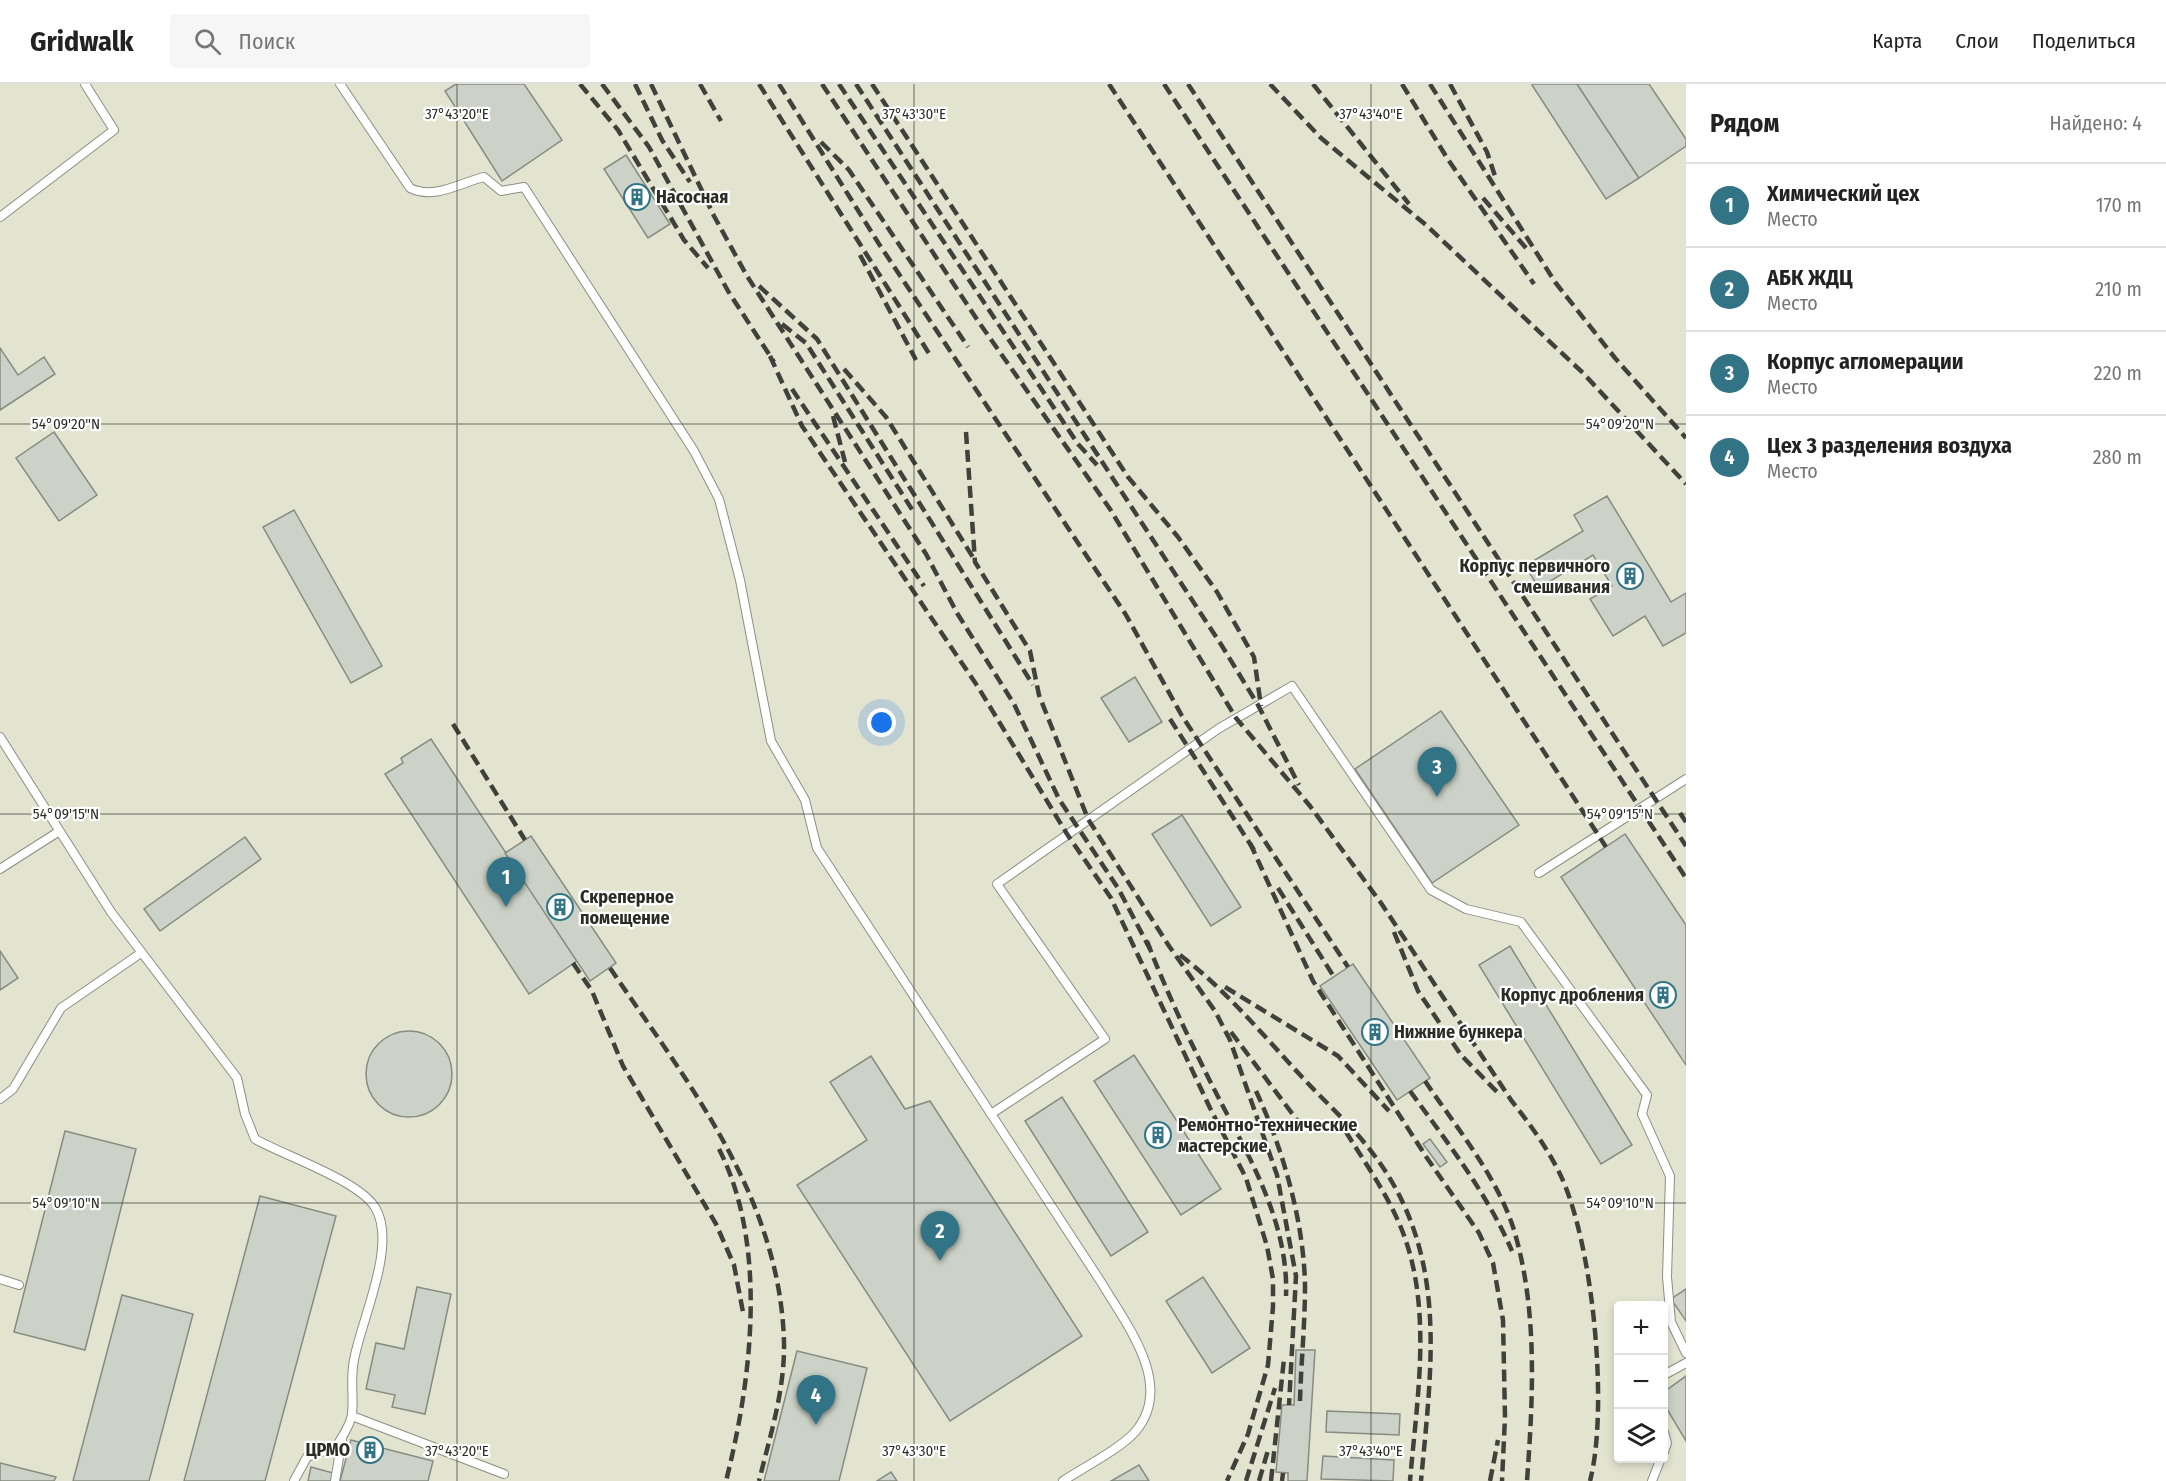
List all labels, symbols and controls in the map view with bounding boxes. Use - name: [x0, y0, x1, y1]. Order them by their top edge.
- search box: [170, 14, 590, 68]
- text: Gridwalk: [30, 25, 134, 58]
- icon: search: [191, 25, 224, 58]
- text: Поиск: [239, 28, 295, 55]
- text: Карта: [1872, 28, 1922, 54]
- text: Слои: [1955, 28, 1999, 54]
- text: Поделиться: [2032, 28, 2136, 54]
- text: 37°43'20"E: [425, 105, 489, 123]
- text: 37°43'30"E: [882, 105, 946, 123]
- text: 37°43'40"E: [1339, 105, 1403, 123]
- text: Рядом: [1710, 108, 1779, 139]
- text: Найдено: 4: [2050, 111, 2142, 135]
- text: Химический цех: [1767, 180, 1919, 207]
- building icon: Насосная: [622, 182, 652, 212]
- place label: Насосная: [656, 186, 728, 208]
- text: 1: [1725, 193, 1734, 217]
- text: 170 m: [2096, 193, 2142, 217]
- text: Место: [1767, 207, 1818, 231]
- text: АБК ЖДЦ: [1767, 264, 1853, 291]
- text: 2: [1725, 277, 1734, 301]
- text: 210 m: [2095, 277, 2142, 301]
- text: Место: [1767, 291, 1818, 315]
- text: Корпус агломерации: [1767, 348, 1963, 375]
- text: 3: [1725, 361, 1734, 385]
- text: 220 m: [2094, 361, 2142, 385]
- text: Место: [1767, 375, 1818, 399]
- text: 54°09'20"N: [32, 415, 100, 433]
- text: 54°09'20"N: [1586, 415, 1654, 433]
- text: Цех 3 разделения воздуха: [1767, 432, 2012, 459]
- text: 4: [1724, 445, 1735, 469]
- text: 280 m: [2093, 445, 2142, 469]
- text: Место: [1767, 459, 1818, 483]
- place label: Корпус первичного смешивания: [1460, 555, 1610, 598]
- building icon: Корпус первичного смешивания: [1615, 561, 1645, 591]
- your location: [867, 708, 896, 737]
- pin: 3: [1418, 748, 1456, 797]
- text: 54°09'15"N: [33, 805, 99, 823]
- text: 54°09'15"N: [1587, 805, 1653, 823]
- pin: 1: [486, 858, 526, 907]
- place label: Скреперное помещение: [580, 886, 674, 929]
- building icon: Скреперное помещение: [545, 892, 575, 922]
- building icon: Корпус дробления: [1648, 980, 1678, 1010]
- place label: Корпус дробления: [1501, 984, 1644, 1006]
- building icon: Нижние бункера: [1360, 1017, 1390, 1047]
- place label: Нижние бункера: [1394, 1021, 1523, 1043]
- place label: Ремонтно-технические мастерские: [1178, 1114, 1357, 1157]
- building icon: Ремонтно-технические мастерские: [1143, 1120, 1173, 1150]
- text: 54°09'10"N: [32, 1194, 100, 1212]
- text: 54°09'10"N: [1586, 1194, 1654, 1212]
- pin: 2: [920, 1212, 960, 1261]
- map controls: [1614, 1301, 1668, 1463]
- button: +: [1614, 1301, 1668, 1355]
- button: −: [1614, 1355, 1668, 1409]
- pin: 4: [796, 1376, 836, 1425]
- button: layers: [1614, 1409, 1668, 1463]
- building icon: ЦРМО: [355, 1435, 385, 1465]
- place label: ЦРМО: [305, 1439, 350, 1461]
- text: 37°43'20"E: [425, 1442, 489, 1460]
- text: 37°43'30"E: [882, 1442, 946, 1460]
- text: 37°43'40"E: [1339, 1442, 1403, 1460]

